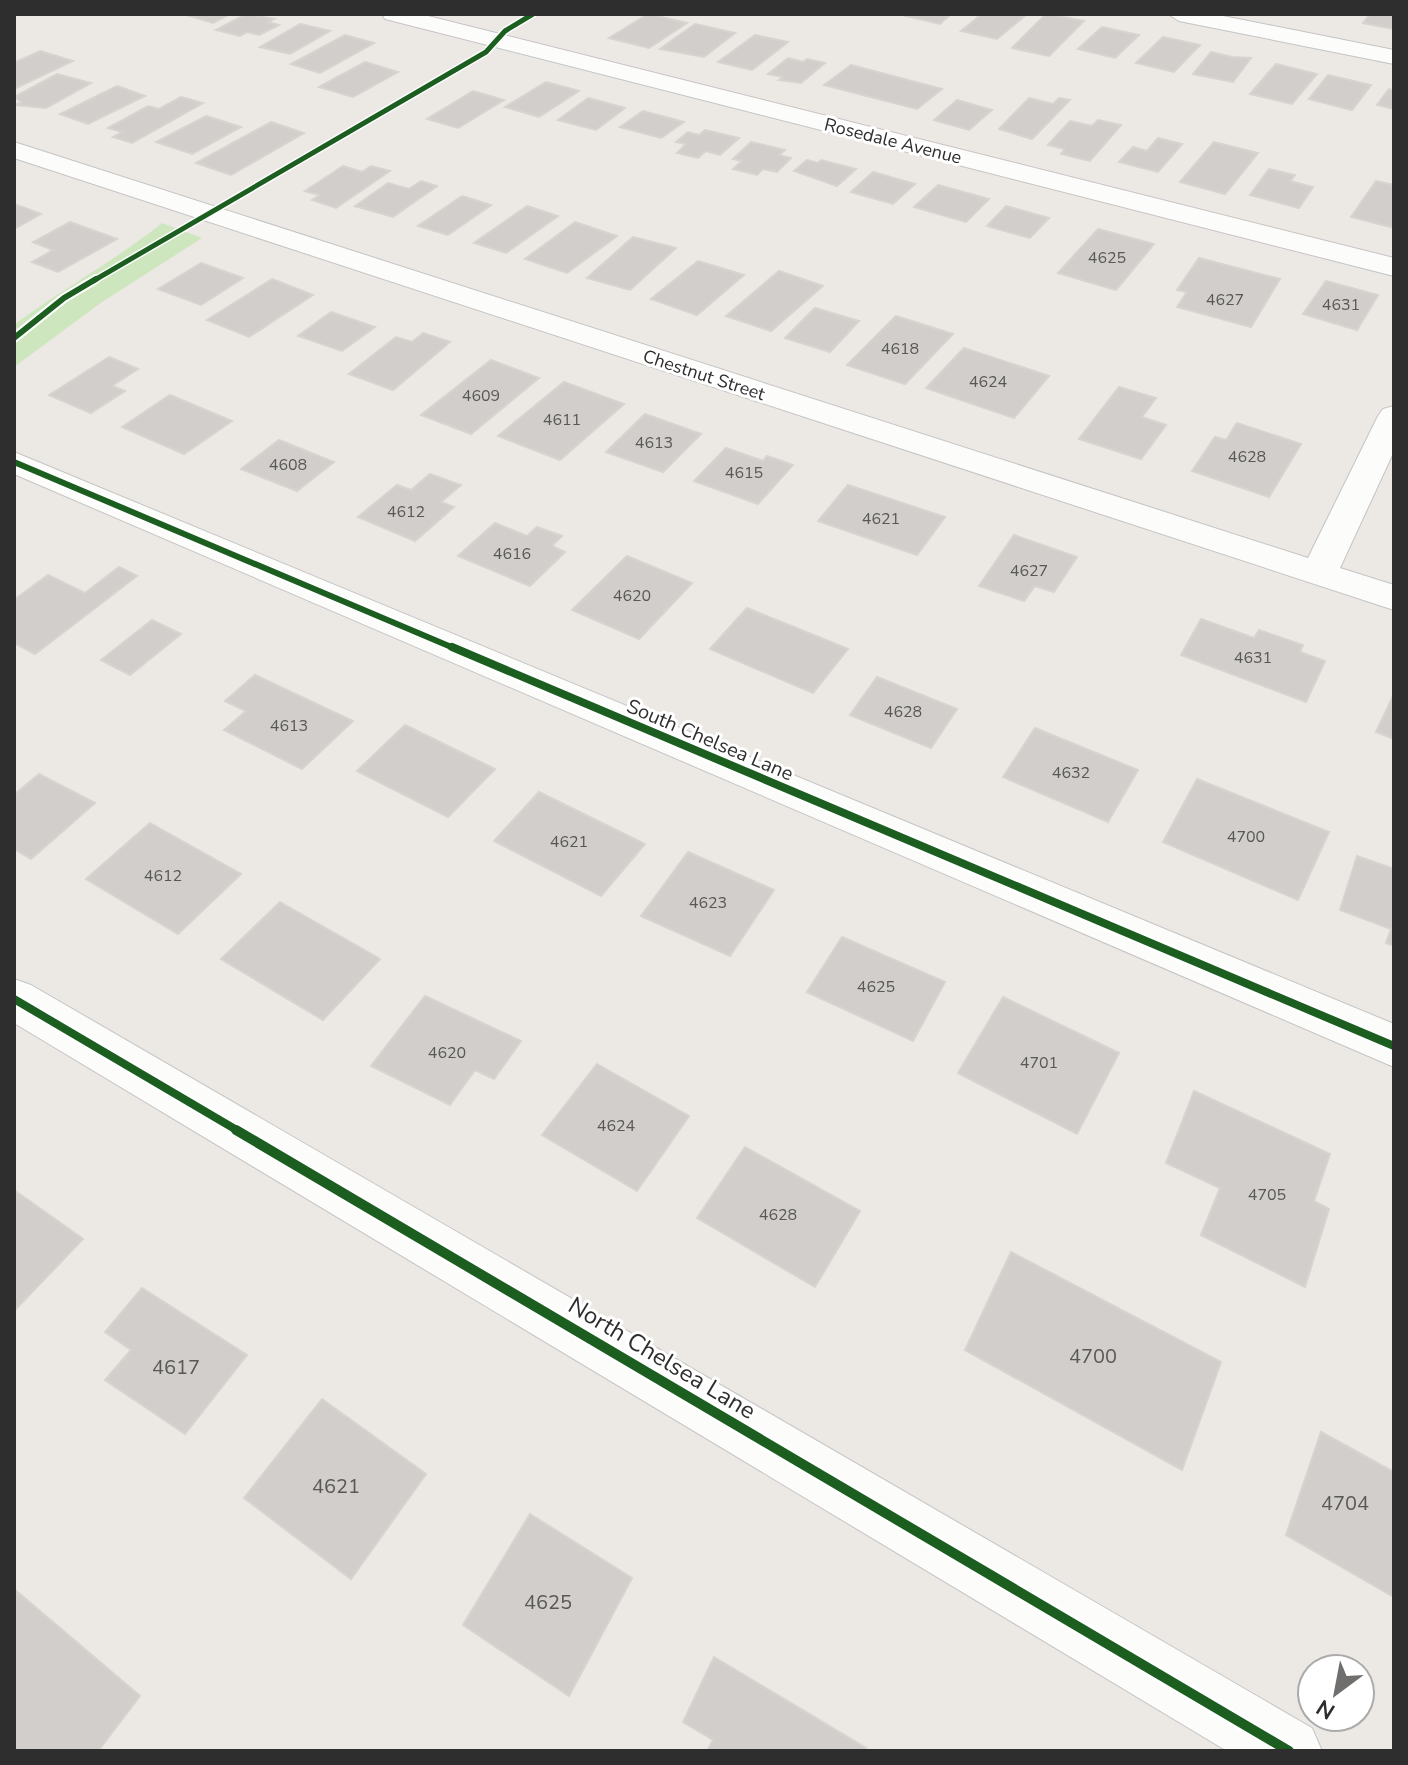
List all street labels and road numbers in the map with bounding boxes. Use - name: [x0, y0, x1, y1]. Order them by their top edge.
- street label: Rosedale Avenue: [822, 112, 964, 170]
- street label: Chestnut Street: [640, 344, 769, 406]
- street label: South Chelsea Lane: [622, 693, 798, 787]
- street label: North Chelsea Lane: [562, 1289, 762, 1427]

